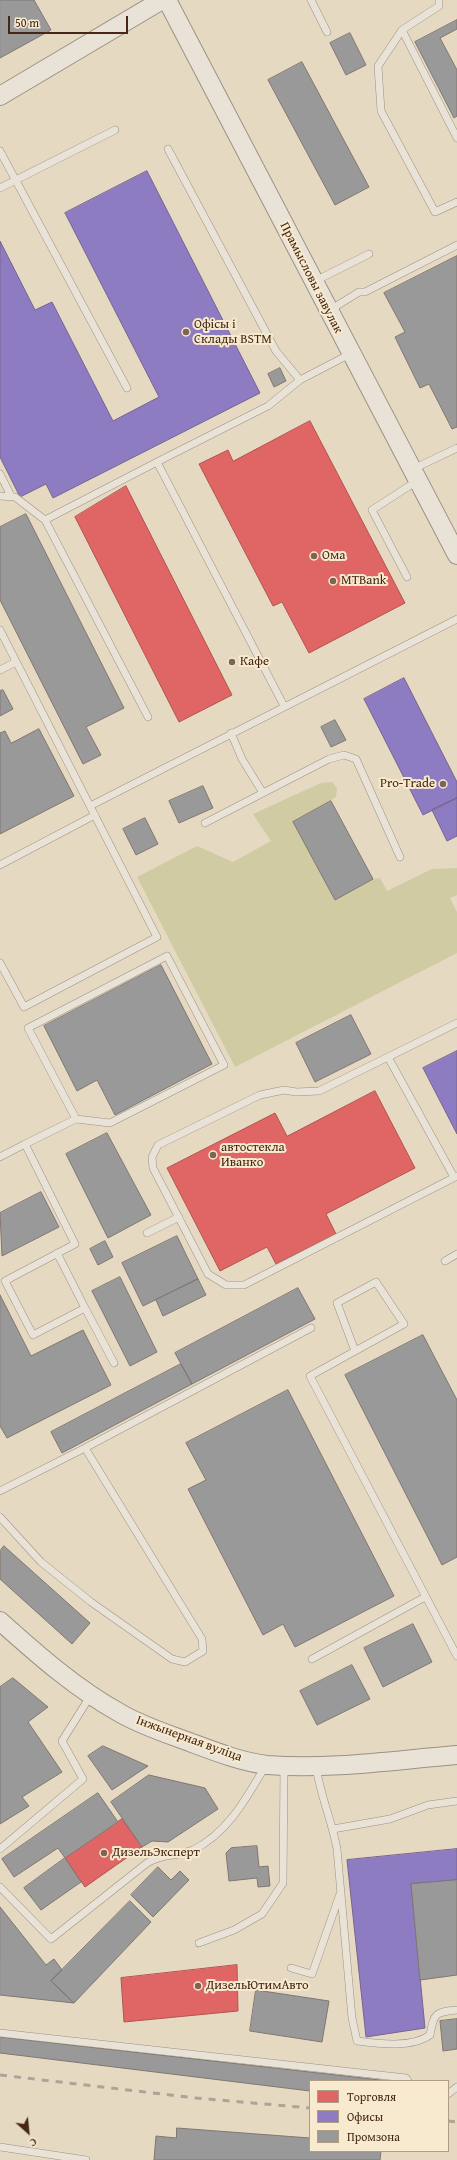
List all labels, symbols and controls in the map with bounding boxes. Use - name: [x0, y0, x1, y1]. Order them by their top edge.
- scale bar: [10, 8, 130, 34]
- text: 50 m: [15, 14, 39, 31]
- street label: Прамысловы завулак: [276, 220, 346, 336]
- place label: Офісы і Склады BSTM: [194, 317, 272, 348]
- marker: Офісы і Склады BSTM: [181, 327, 191, 337]
- place label: Ома: [322, 548, 345, 564]
- marker: Ома: [309, 551, 319, 561]
- place label: MTBank: [341, 573, 386, 589]
- marker: MTBank: [328, 576, 338, 586]
- place label: Кафе: [240, 654, 269, 670]
- marker: Кафе: [227, 657, 237, 667]
- place label: Pro-Trade: [380, 776, 435, 792]
- marker: Pro-Trade: [438, 779, 448, 789]
- place label: автостекла Иванко: [221, 1140, 285, 1171]
- marker: автостекла Иванко: [208, 1150, 218, 1160]
- street label: Інжынерная вуліца: [134, 1713, 244, 1765]
- place label: ДизельЭксперт: [112, 1845, 200, 1861]
- marker: ДизельЭксперт: [99, 1848, 109, 1858]
- place label: ДизельЮтимАвто: [206, 1978, 309, 1994]
- marker: ДизельЮтимАвто: [193, 1981, 203, 1991]
- legend: [309, 2080, 449, 2152]
- text: Торговля: [347, 2088, 396, 2105]
- text: Офисы: [347, 2108, 383, 2125]
- north arrow: [8, 2112, 48, 2152]
- text: Промзона: [347, 2128, 400, 2145]
- text: С: [27, 2134, 40, 2151]

